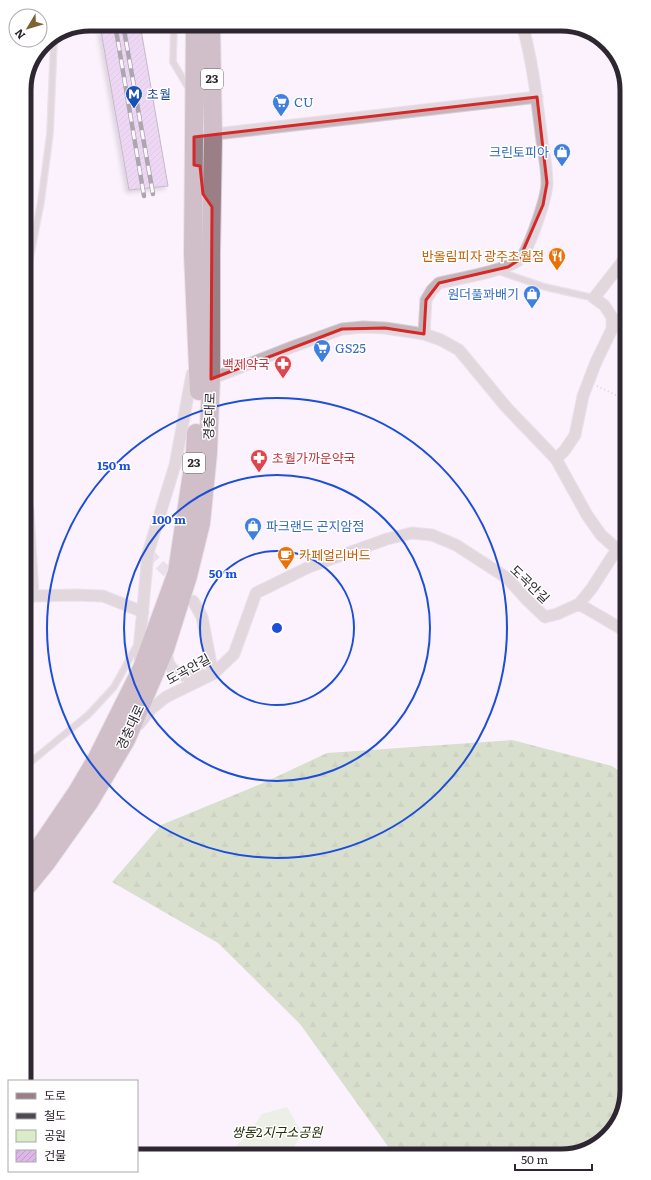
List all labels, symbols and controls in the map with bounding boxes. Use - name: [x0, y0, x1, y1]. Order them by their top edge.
- north arrow: [8, 8, 48, 48]
- text: N: [10, 26, 28, 43]
- road number: 23: [201, 69, 223, 89]
- metro station icon: 초월: [124, 84, 144, 109]
- place label: 초월: [147, 84, 171, 103]
- supermarket icon: CU: [271, 92, 291, 117]
- place label: CU: [294, 92, 314, 111]
- place label: 크린토피아: [489, 142, 549, 161]
- shop icon: 크린토피아: [552, 142, 572, 167]
- place label: 반올림피자 광주초월점: [422, 246, 544, 265]
- restaurant icon: 반올림피자 광주초월점: [547, 246, 567, 271]
- place label: 원더풀꽈배기: [447, 284, 519, 303]
- shop icon: 원더풀꽈배기: [522, 284, 542, 309]
- supermarket icon: GS25: [312, 338, 332, 363]
- place label: GS25: [335, 338, 366, 357]
- place label: 백제약국: [222, 354, 270, 373]
- pharmacy icon: 백제약국: [273, 354, 293, 379]
- street label: 경충대로: [198, 392, 219, 440]
- pharmacy icon: 초월가까운약국: [249, 448, 269, 473]
- place label: 초월가까운약국: [272, 448, 356, 467]
- road number: 23: [183, 453, 205, 473]
- text: 150 m: [97, 456, 131, 474]
- text: 100 m: [152, 510, 186, 528]
- shop icon: 파크랜드 곤지암점: [243, 516, 263, 541]
- place label: 파크랜드 곤지암점: [266, 516, 364, 535]
- cafe icon: 카페얼리버드: [276, 545, 296, 570]
- place label: 카페얼리버드: [299, 545, 371, 564]
- street label: 도곡안길: [507, 560, 554, 607]
- text: 50 m: [209, 564, 237, 582]
- centre of rings: [270, 621, 284, 635]
- street label: 도곡안길: [162, 649, 213, 688]
- street label: 경충대로: [111, 701, 148, 752]
- legend: [8, 1080, 138, 1172]
- text: 도로: [44, 1086, 66, 1104]
- text: 철도: [44, 1106, 66, 1124]
- park label: 쌍동2지구소공원: [232, 1122, 323, 1141]
- text: 공원: [44, 1126, 66, 1144]
- text: 건물: [44, 1146, 66, 1164]
- scale bar: [515, 1146, 592, 1172]
- text: 50 m: [521, 1150, 548, 1168]

